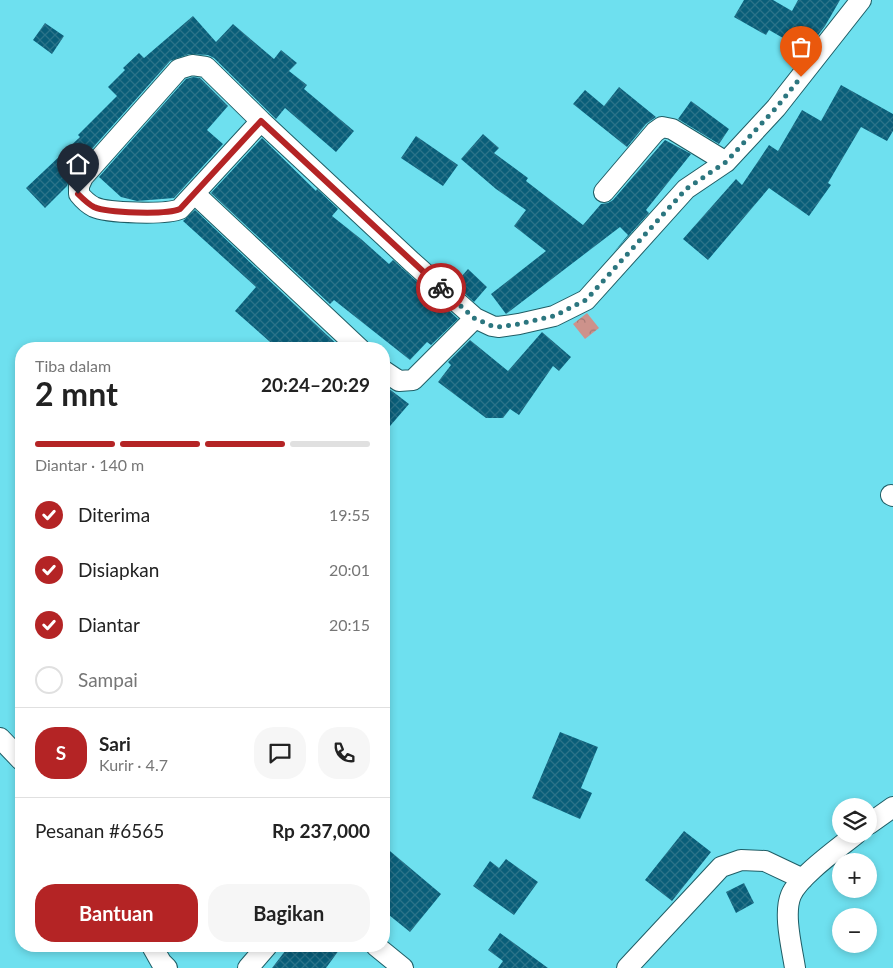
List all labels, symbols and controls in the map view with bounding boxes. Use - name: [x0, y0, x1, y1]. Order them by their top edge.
- pin: [780, 26, 822, 77]
- icon: bag: [787, 33, 815, 61]
- pin: [57, 143, 99, 194]
- icon: home: [64, 150, 92, 178]
- courier: [416, 263, 466, 313]
- icon: bike: [427, 274, 455, 302]
- text: Tiba dalam: [35, 356, 111, 375]
- text: 20:24–20:29: [261, 373, 370, 396]
- text: 2 mnt: [35, 374, 118, 413]
- text: Diantar · 140 m: [35, 455, 144, 474]
- icon: check: [35, 501, 63, 529]
- text: Diterima: [78, 503, 150, 526]
- text: 19:55: [329, 505, 370, 524]
- icon: check: [35, 556, 63, 584]
- text: Disiapkan: [78, 558, 159, 581]
- text: 20:01: [329, 560, 370, 579]
- icon: check: [35, 611, 63, 639]
- text: Diantar: [78, 613, 140, 636]
- text: 20:15: [329, 615, 370, 634]
- text: Sampai: [78, 668, 138, 691]
- button: chat: [254, 727, 306, 779]
- button: phone: [318, 727, 370, 779]
- text: Sari: [99, 732, 131, 755]
- text: S: [56, 741, 66, 764]
- text: Kurir · 4.7: [99, 755, 168, 774]
- map controls: [832, 798, 877, 953]
- button: layers: [832, 798, 877, 843]
- text: Pesanan #6565: [35, 819, 164, 842]
- text: Rp 237,000: [272, 819, 370, 842]
- button: +: [832, 853, 877, 898]
- button: Bantuan: [35, 884, 198, 942]
- button: Bagikan: [208, 884, 370, 942]
- button: −: [832, 908, 877, 953]

